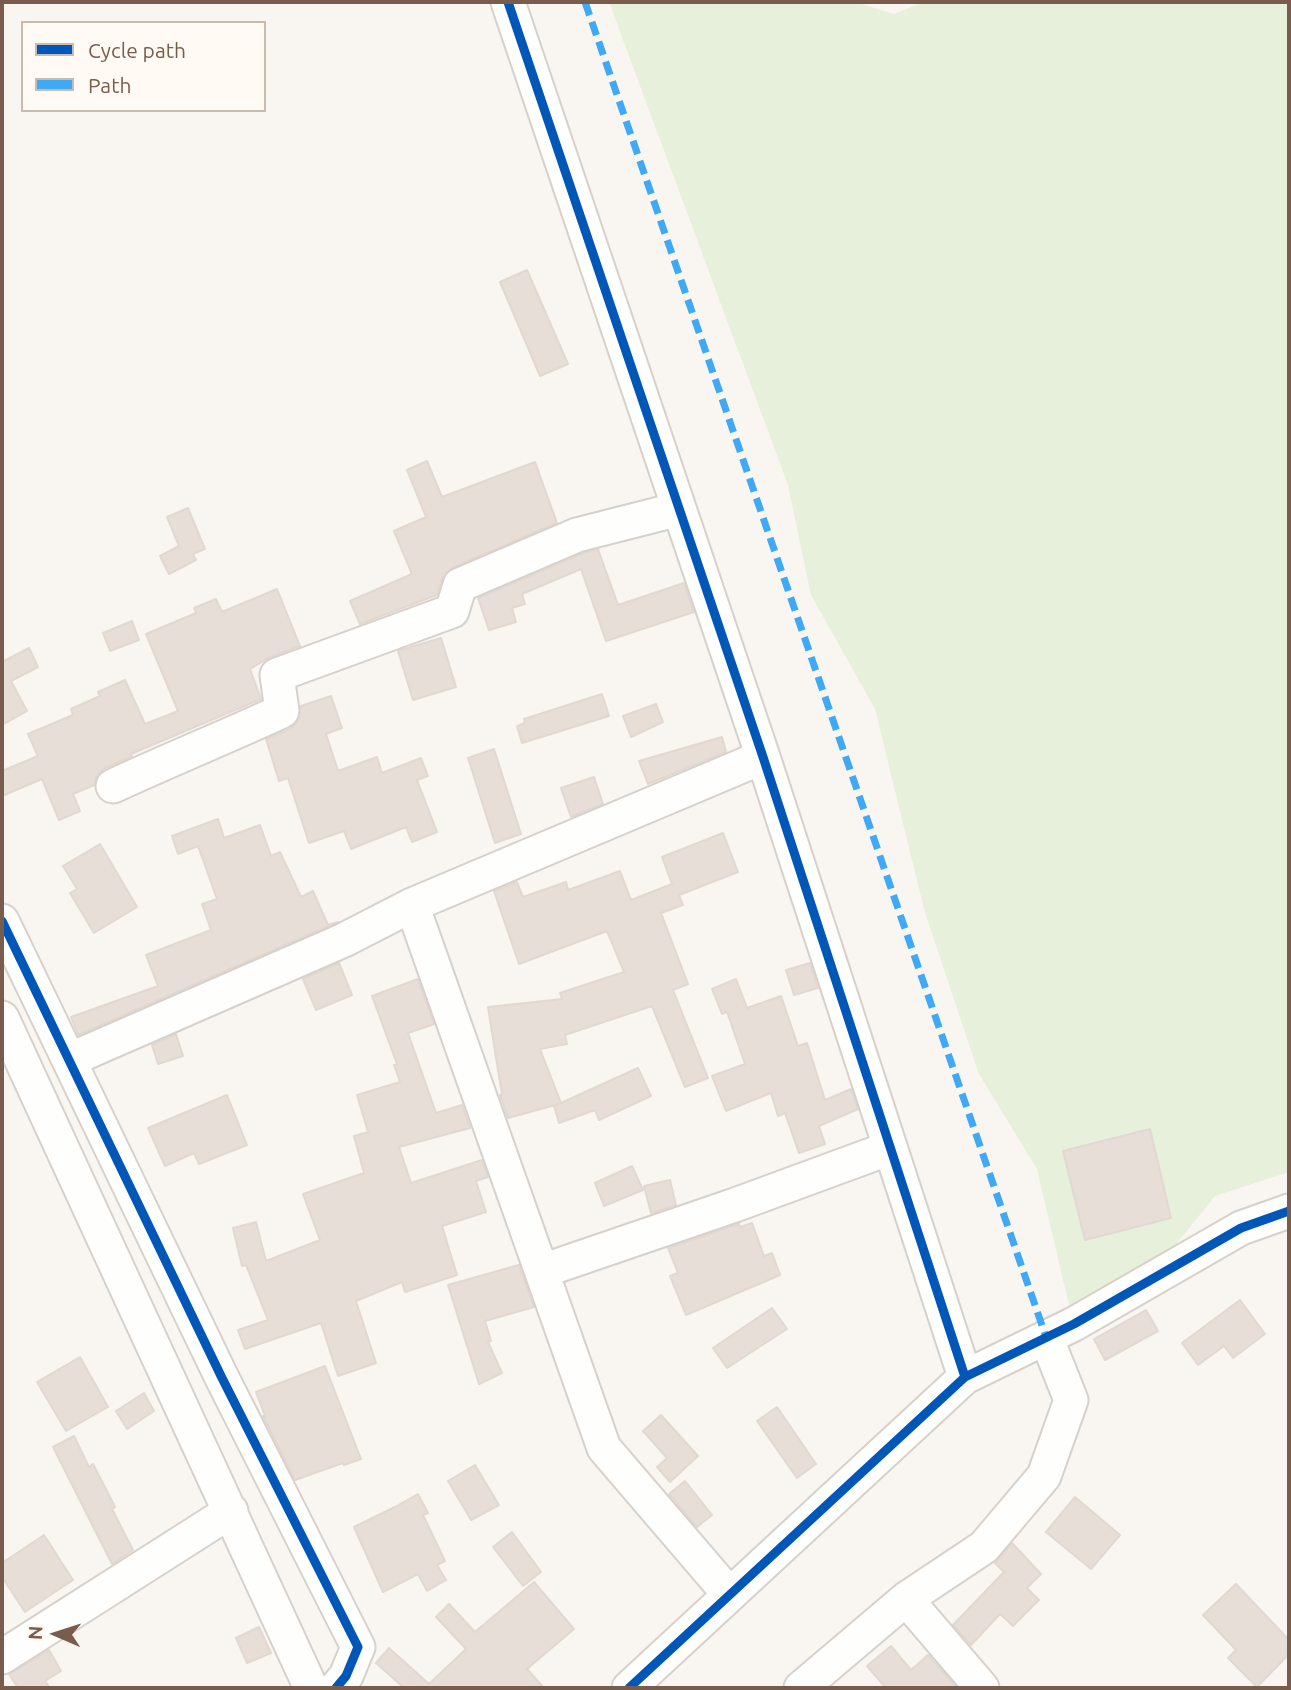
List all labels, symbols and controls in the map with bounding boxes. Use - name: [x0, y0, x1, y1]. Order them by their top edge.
- legend: [21, 21, 266, 112]
- text: Cycle path: [88, 38, 186, 62]
- text: Path: [88, 73, 131, 97]
- north arrow: [21, 1599, 91, 1669]
- text: N: [24, 1625, 46, 1641]

